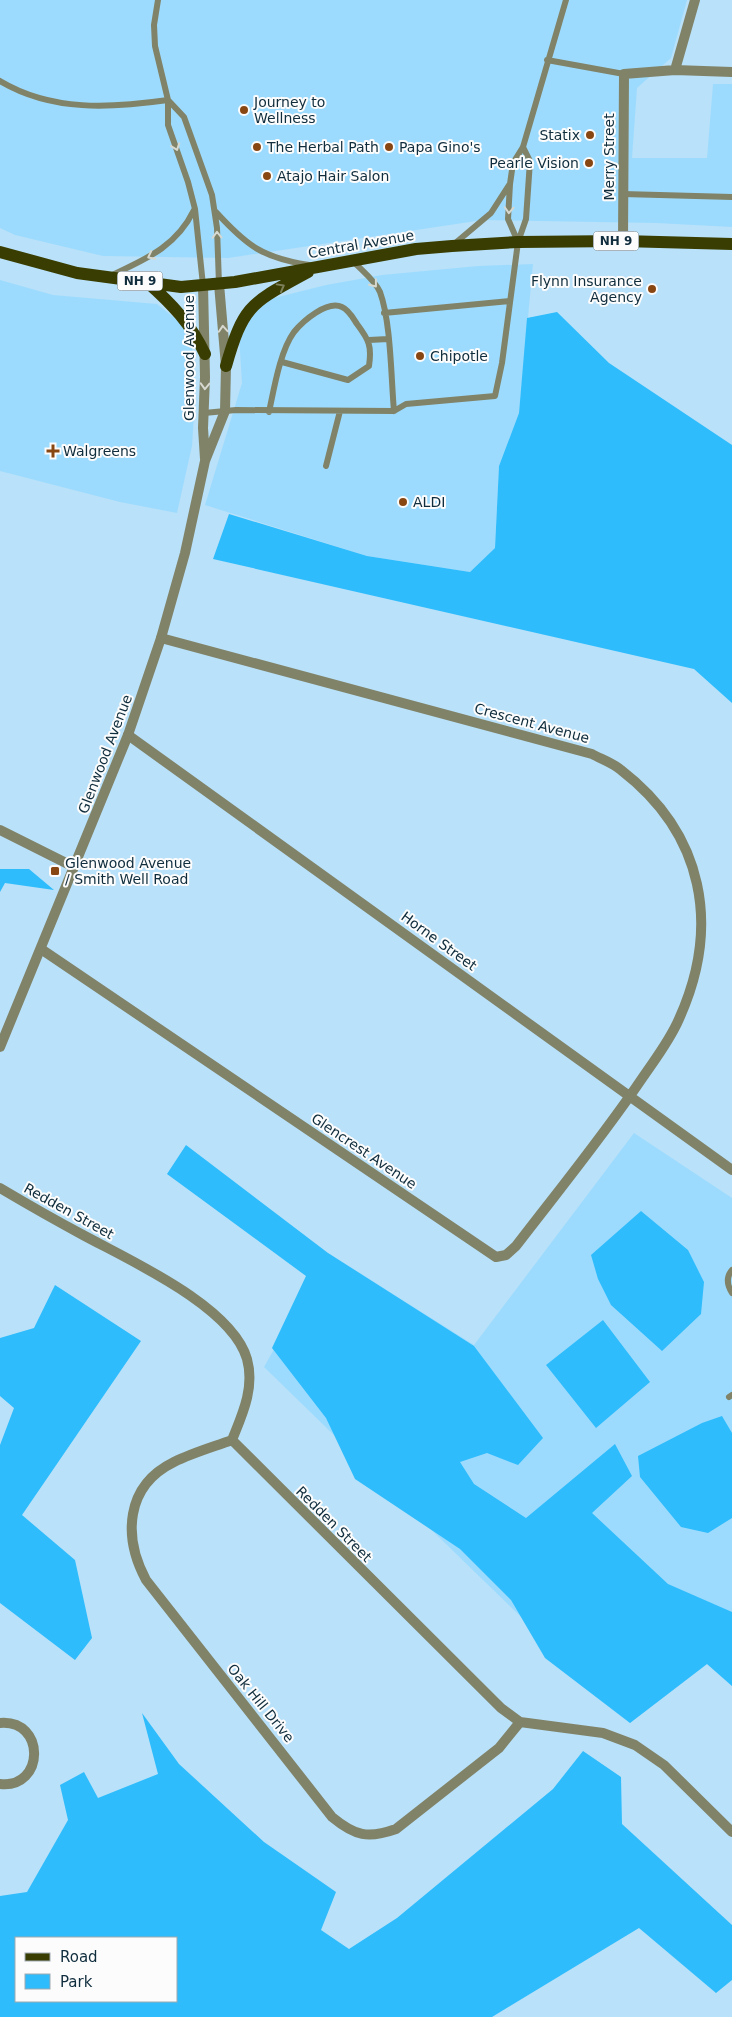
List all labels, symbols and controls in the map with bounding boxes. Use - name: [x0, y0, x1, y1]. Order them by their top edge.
- place label: Journey to Wellness: [253, 94, 325, 126]
- marker: Journey to Wellness: [238, 104, 250, 116]
- street label: Merry Street: [601, 113, 617, 201]
- place label: Statix: [539, 127, 580, 143]
- marker: Statix: [584, 129, 596, 141]
- place label: The Herbal Path: [266, 139, 379, 155]
- place label: Papa Gino's: [399, 139, 481, 155]
- marker: The Herbal Path: [251, 141, 263, 153]
- marker: Papa Gino's: [383, 141, 395, 153]
- one-way arrow: [170, 142, 180, 151]
- place label: Pearle Vision: [489, 155, 579, 171]
- marker: Pearle Vision: [583, 157, 595, 169]
- place label: Atajo Hair Salon: [277, 168, 389, 184]
- marker: Atajo Hair Salon: [261, 170, 273, 182]
- one-way arrow: [503, 206, 514, 214]
- street label: Central Avenue: [307, 227, 415, 261]
- one-way arrow: [212, 231, 222, 238]
- road number: NH 9: [594, 232, 638, 250]
- one-way arrow: [147, 250, 156, 260]
- road number: NH 9: [118, 272, 162, 290]
- place label: Flynn Insurance Agency: [531, 273, 642, 305]
- one-way arrow: [368, 278, 377, 287]
- one-way arrow: [275, 283, 284, 293]
- marker: Flynn Insurance Agency: [646, 283, 658, 295]
- street label: Glenwood Avenue: [181, 295, 197, 421]
- one-way arrow: [218, 324, 229, 332]
- place label: Chipotle: [430, 348, 488, 364]
- marker: Chipotle: [414, 350, 426, 362]
- one-way arrow: [199, 383, 210, 391]
- place label: Walgreens: [63, 443, 136, 459]
- marker: Walgreens: [47, 445, 59, 457]
- place label: ALDI: [413, 494, 445, 510]
- marker: ALDI: [397, 496, 409, 508]
- street label: Glenwood Avenue: [75, 692, 135, 816]
- street label: Crescent Avenue: [473, 700, 591, 746]
- place label: Glenwood Avenue / Smith Well Road: [65, 855, 191, 887]
- marker: Glenwood Avenue / Smith Well Road: [49, 865, 61, 877]
- street label: Horne Street: [398, 908, 480, 974]
- street label: Glencrest Avenue: [308, 1110, 420, 1192]
- street label: Redden Street: [21, 1180, 117, 1242]
- street label: Redden Street: [293, 1483, 375, 1565]
- street label: Oak Hill Drive: [225, 1661, 297, 1745]
- legend: [15, 1937, 178, 2002]
- text: Road: [60, 1948, 98, 1966]
- text: Park: [60, 1973, 93, 1991]

